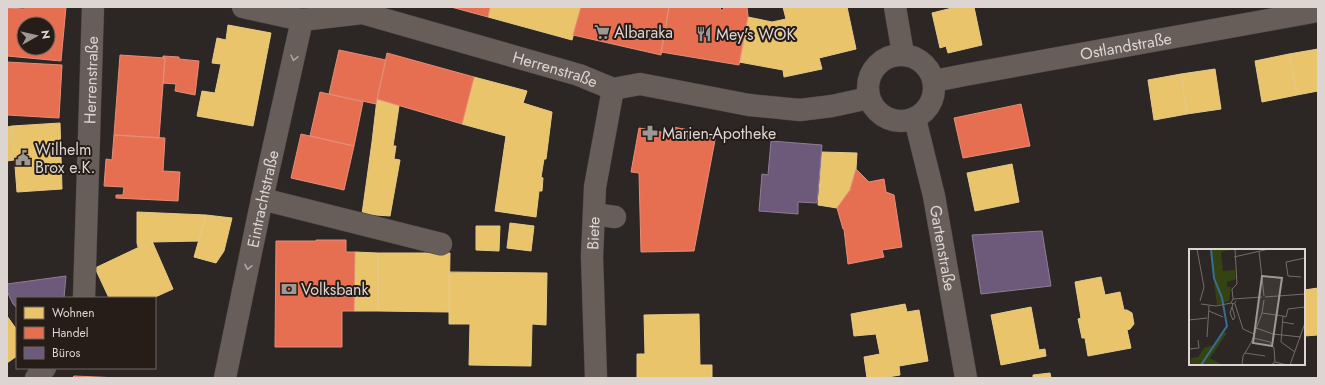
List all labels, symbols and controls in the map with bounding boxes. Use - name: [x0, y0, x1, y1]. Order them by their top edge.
- north arrow: [16, 16, 56, 56]
- place label: Albaraka: [614, 21, 673, 44]
- supermarket icon: Albaraka: [593, 23, 611, 41]
- place label: Mey's WOK: [716, 23, 796, 46]
- restaurant icon: Mey's WOK: [695, 25, 713, 43]
- street label: Ostlandstraße: [1078, 27, 1174, 66]
- text: N: [37, 29, 54, 40]
- street label: Herrenstraße: [78, 36, 104, 124]
- street label: Herrenstraße: [510, 46, 601, 94]
- one-way arrow: [290, 55, 298, 61]
- place label: Marien-Apotheke: [662, 122, 776, 145]
- pharmacy icon: Marien-Apotheke: [641, 124, 659, 142]
- place label: Wilhelm Brox e.K.: [35, 138, 95, 179]
- street label: Eintrachtstraße: [241, 148, 285, 250]
- public building icon: Wilhelm Brox e.K.: [14, 149, 32, 167]
- street label: Gartenstraße: [924, 203, 961, 293]
- street label: Biete: [581, 216, 606, 250]
- inset map: [1189, 249, 1305, 365]
- one-way arrow: [244, 264, 252, 270]
- place label: Volksbank: [301, 278, 369, 301]
- bank icon: Volksbank: [280, 280, 298, 298]
- legend: [16, 297, 156, 369]
- text: Wohnen: [52, 304, 95, 322]
- text: Handel: [52, 324, 88, 342]
- text: Büros: [52, 344, 80, 362]

